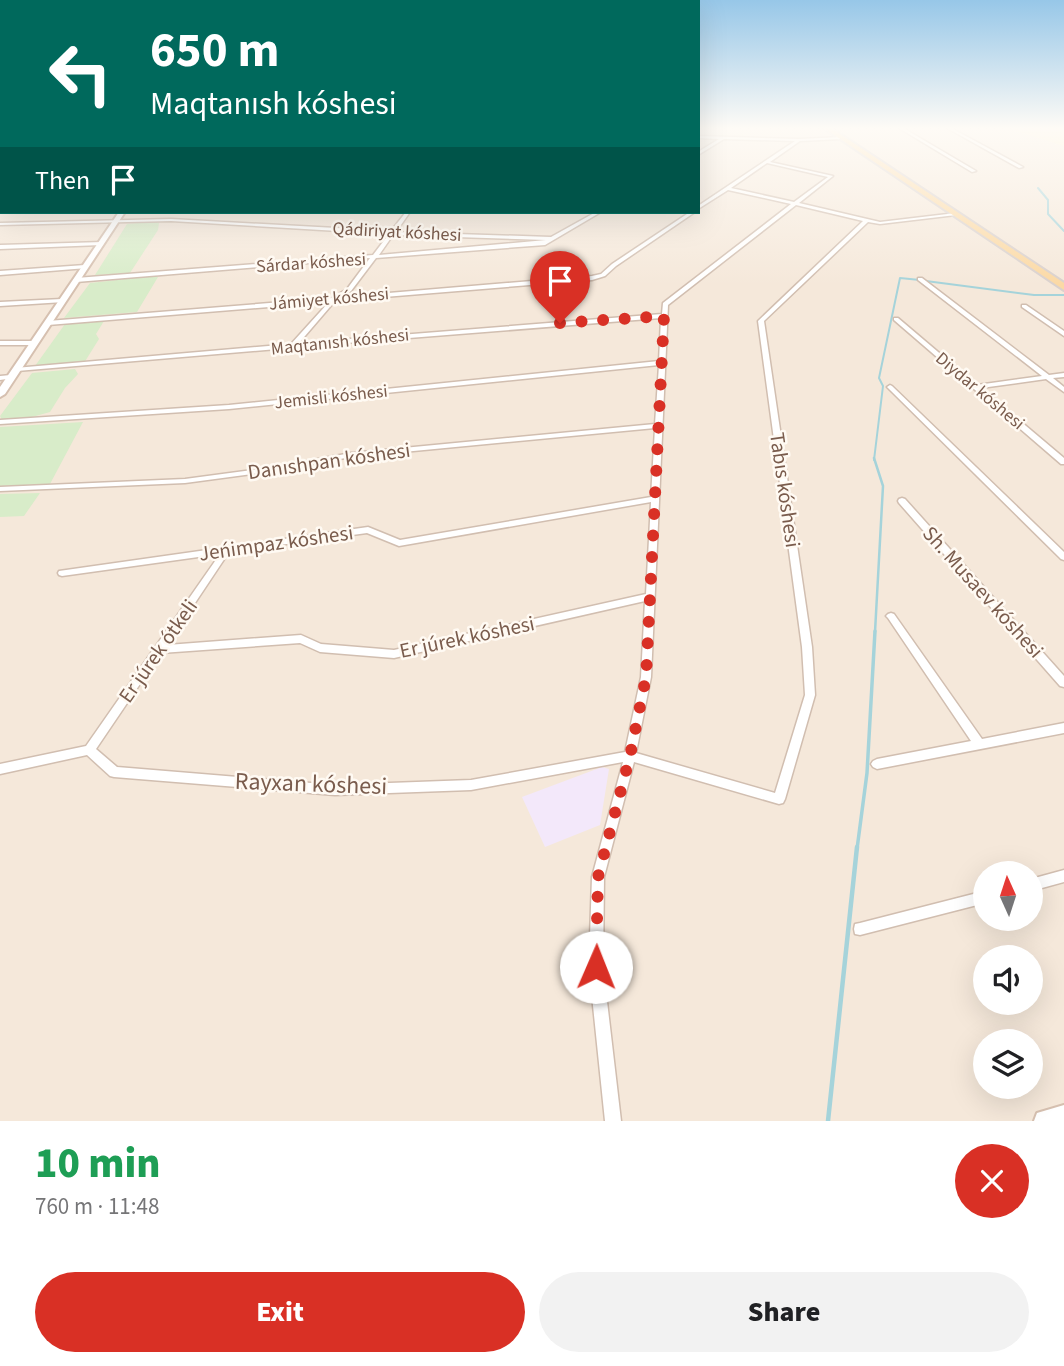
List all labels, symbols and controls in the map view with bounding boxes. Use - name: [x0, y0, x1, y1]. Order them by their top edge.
- text: 650 m: [150, 16, 279, 86]
- icon: left: [35, 28, 126, 119]
- text: Maqtanısh kóshesi: [150, 81, 397, 127]
- icon: arrive: [104, 161, 142, 199]
- text: Then: [35, 162, 90, 199]
- street label: Qádiriyat kóshesi: [332, 216, 462, 248]
- street label: Sárdar kóshesi: [255, 247, 367, 279]
- pin: [530, 251, 590, 323]
- icon: arrive: [541, 262, 579, 300]
- street label: Jámiyet kóshesi: [268, 281, 390, 317]
- street label: Maqtanısh kóshesi: [270, 322, 410, 362]
- street label: Diydar kóshesi: [930, 346, 1030, 436]
- street label: Jemisli kóshesi: [273, 379, 389, 415]
- street label: Tabıs kóshesi: [762, 430, 808, 550]
- street label: Danıshpan kóshesi: [246, 435, 412, 487]
- street label: Jeńimpaz kóshesi: [197, 517, 355, 569]
- street label: Sh. Musaev kóshesi: [915, 519, 1051, 665]
- street label: Er júrek ótkeli: [111, 593, 205, 709]
- street label: Er júrek kóshesi: [397, 608, 537, 666]
- street label: Rayxan kóshesi: [234, 764, 388, 804]
- north arrow: [973, 861, 1043, 931]
- map controls: [973, 861, 1043, 1099]
- position arrow: [559, 930, 633, 1004]
- button: sound: [973, 945, 1043, 1015]
- button: layers: [973, 1029, 1043, 1099]
- text: 10 min: [35, 1134, 161, 1194]
- button: close: [955, 1144, 1029, 1218]
- text: 760 m · 11:48: [35, 1190, 159, 1223]
- button: Exit: [35, 1272, 525, 1352]
- button: Share: [539, 1272, 1029, 1352]

